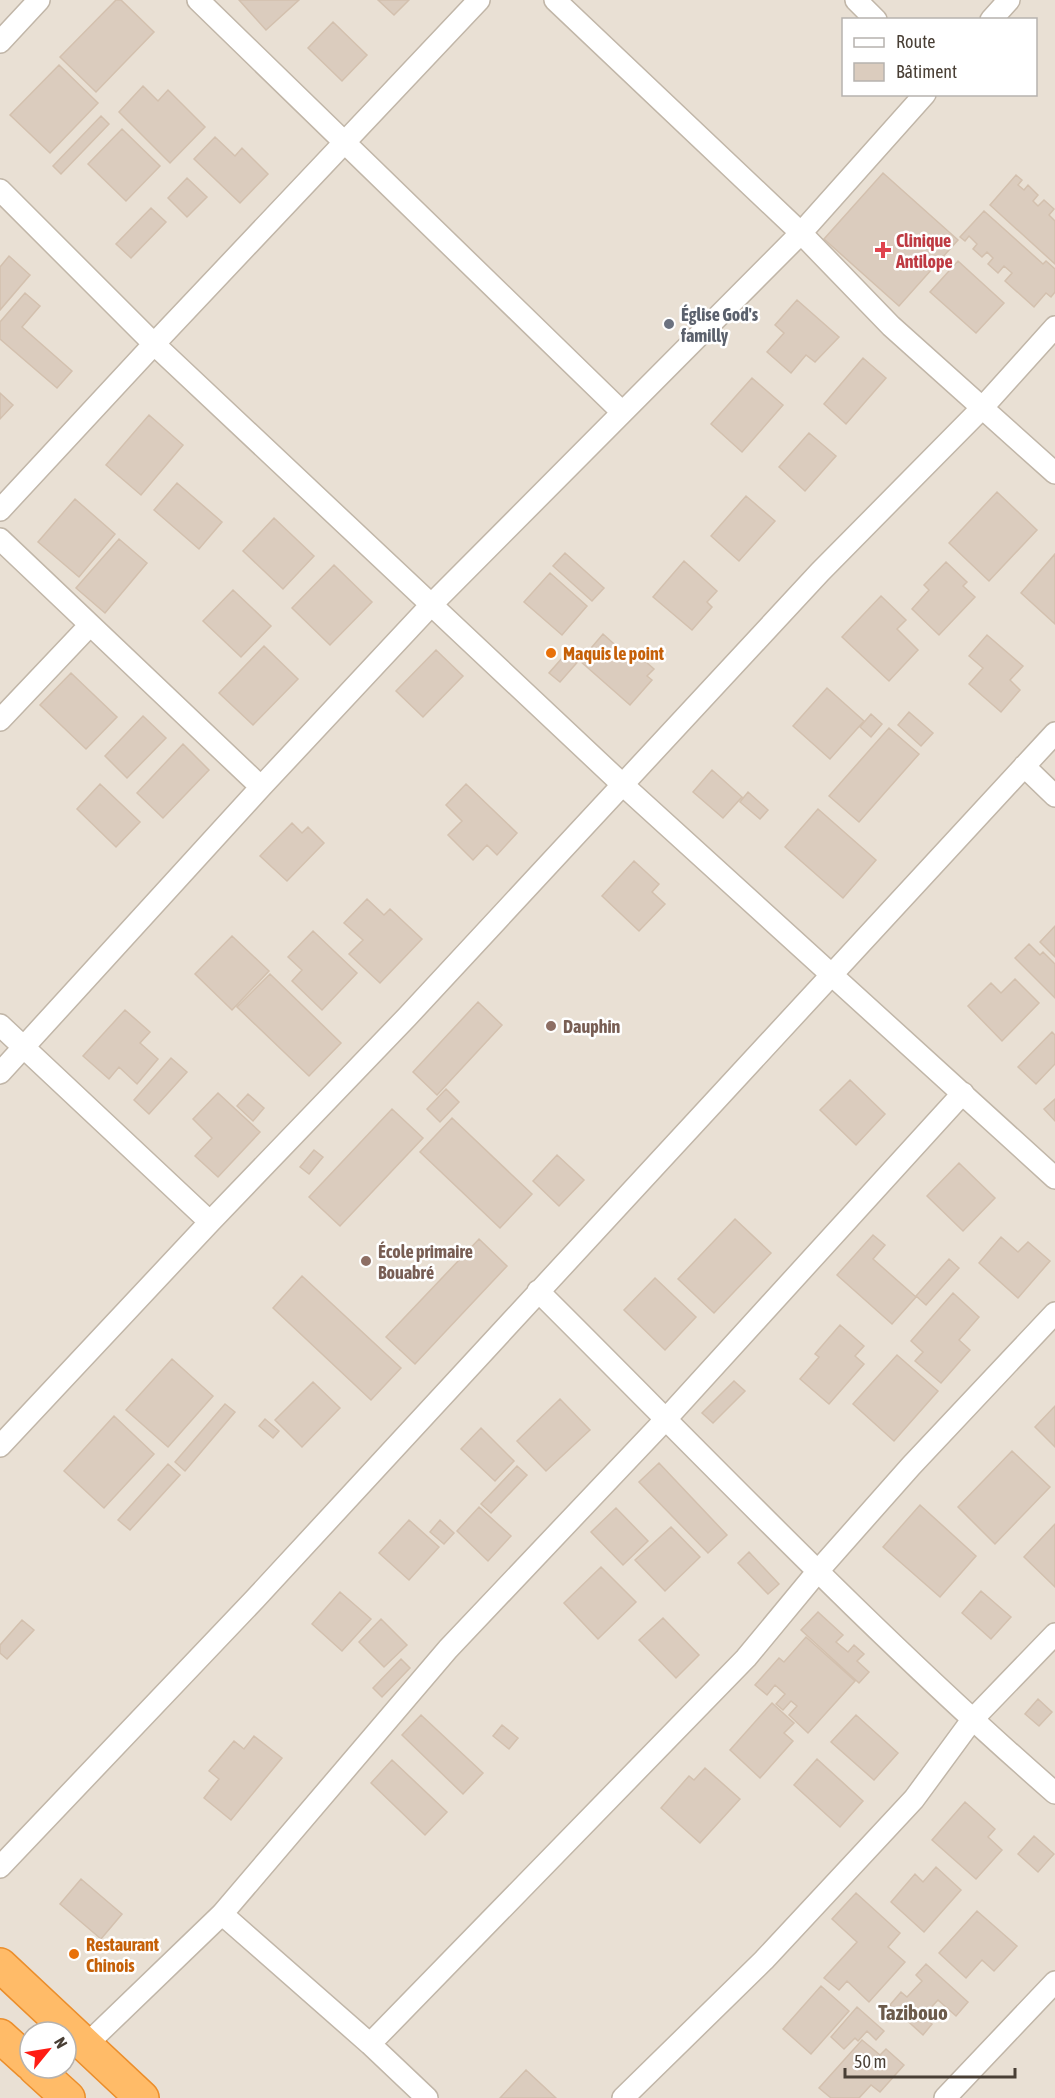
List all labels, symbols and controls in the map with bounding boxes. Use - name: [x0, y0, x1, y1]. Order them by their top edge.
- legend: [842, 18, 1037, 96]
- text: Route: [896, 31, 935, 52]
- text: Bâtiment: [896, 61, 957, 82]
- place label: Clinique Antilope: [895, 230, 953, 272]
- marker: Clinique Antilope: [874, 241, 892, 259]
- place label: Église God's familly: [680, 304, 759, 346]
- marker: Église God's familly: [662, 317, 676, 331]
- place label: Maquis le point: [563, 643, 665, 664]
- marker: Maquis le point: [544, 646, 558, 660]
- place label: Dauphin: [563, 1016, 621, 1037]
- marker: Dauphin: [544, 1019, 558, 1033]
- place label: École primaire Bouabré: [378, 1241, 473, 1283]
- marker: École primaire Bouabré: [359, 1254, 373, 1268]
- place label: Restaurant Chinois: [86, 1934, 160, 1976]
- marker: Restaurant Chinois: [67, 1947, 81, 1961]
- district label: Tazibouo: [878, 2000, 948, 2024]
- north arrow: [18, 2020, 78, 2080]
- text: N: [51, 2034, 71, 2051]
- scale bar: [845, 2041, 1014, 2079]
- text: 50 m: [854, 2051, 886, 2072]

